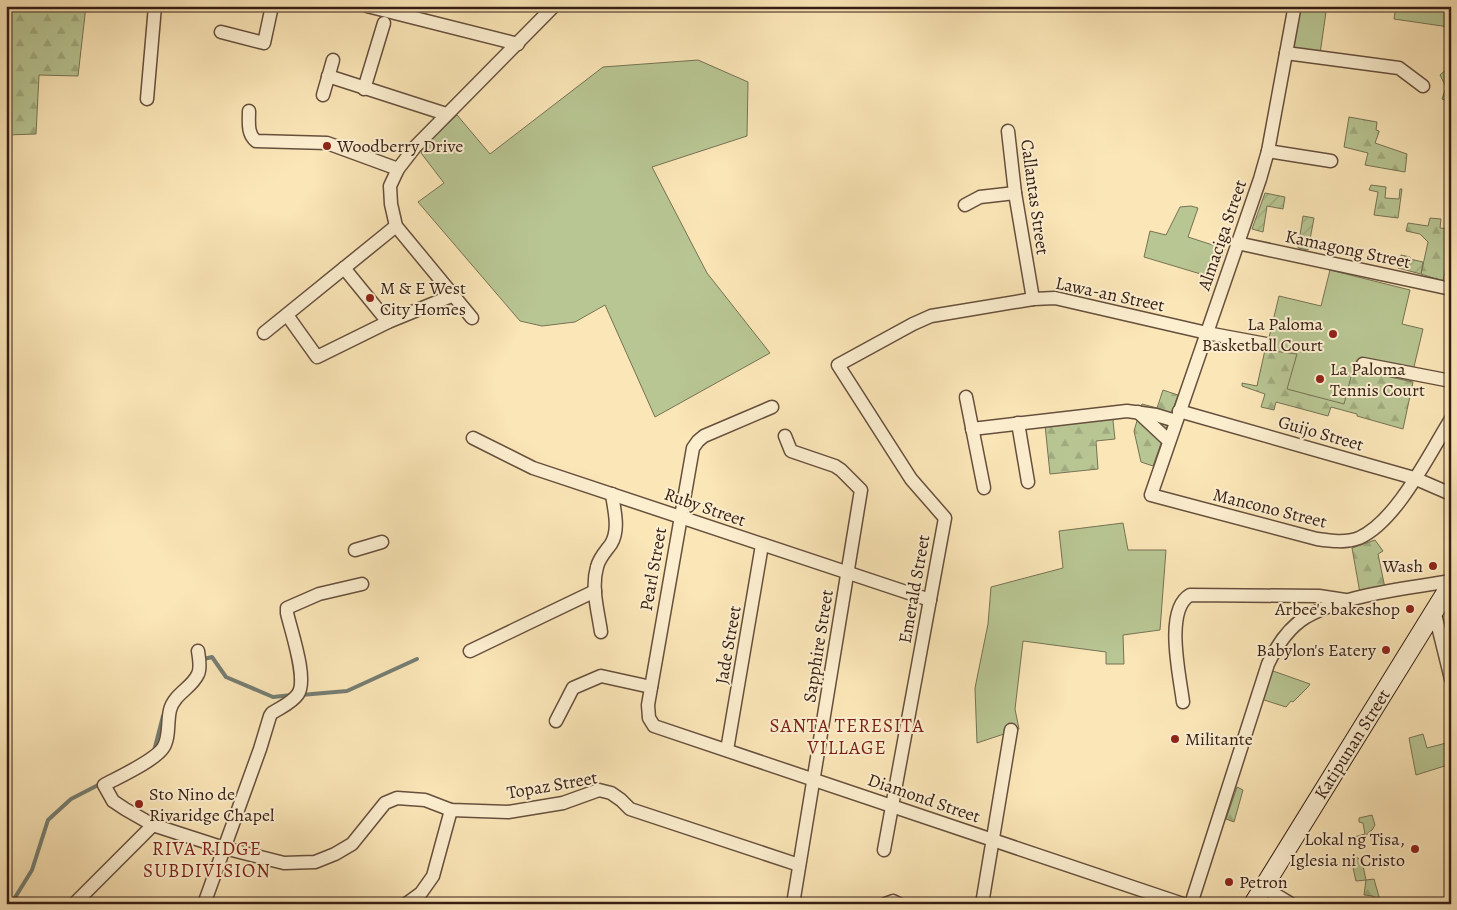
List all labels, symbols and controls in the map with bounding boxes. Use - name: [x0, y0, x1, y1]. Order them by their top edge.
- place label: Woodberry Drive: [336, 134, 463, 158]
- street label: Callantas Street: [1015, 138, 1055, 256]
- marker: Woodberry Drive: [321, 140, 333, 152]
- street label: Almaciga Street: [1192, 176, 1252, 295]
- street label: Kamagong Street: [1283, 224, 1413, 274]
- street label: Lawa-an Street: [1053, 271, 1167, 317]
- place label: M & E West City Homes: [380, 276, 466, 321]
- marker: M & E West City Homes: [364, 292, 376, 304]
- place label: La Paloma Basketball Court: [1202, 312, 1324, 357]
- marker: La Paloma Basketball Court: [1327, 328, 1339, 340]
- place label: La Paloma Tennis Court: [1330, 357, 1425, 402]
- marker: La Paloma Tennis Court: [1314, 373, 1326, 385]
- street label: Guijo Street: [1276, 409, 1367, 457]
- street label: Ruby Street: [661, 482, 749, 532]
- street label: Mancono Street: [1211, 482, 1329, 534]
- street label: Pearl Street: [634, 525, 672, 613]
- street label: Emerald Street: [893, 533, 935, 645]
- place label: Wash: [1381, 554, 1423, 578]
- marker: Wash: [1427, 560, 1439, 572]
- street label: Sapphire Street: [797, 588, 839, 704]
- place label: Arbee's bakeshop: [1274, 597, 1400, 621]
- marker: Arbee's bakeshop: [1404, 603, 1416, 615]
- street label: Jade Street: [709, 604, 747, 686]
- place label: Babylon's Eatery: [1256, 638, 1377, 662]
- marker: Babylon's Eatery: [1380, 644, 1392, 656]
- street label: Katipunan Street: [1309, 684, 1396, 804]
- district label: SANTA TERESITA VILLAGE: [769, 713, 925, 761]
- place label: Militante: [1185, 727, 1253, 751]
- marker: Militante: [1169, 733, 1181, 745]
- street label: Topaz Street: [505, 765, 599, 805]
- street label: Diamond Street: [865, 768, 983, 828]
- place label: Sto Nino de Rivaridge Chapel: [149, 782, 275, 827]
- marker: Sto Nino de Rivaridge Chapel: [133, 798, 145, 810]
- place label: Lokal ng Tisa, Iglesia ni Cristo: [1290, 827, 1405, 872]
- district label: RIVA RIDGE SUBDIVISION: [143, 836, 271, 884]
- marker: Lokal ng Tisa, Iglesia ni Cristo: [1409, 843, 1421, 855]
- place label: Petron: [1239, 870, 1288, 894]
- marker: Petron: [1223, 876, 1235, 888]

